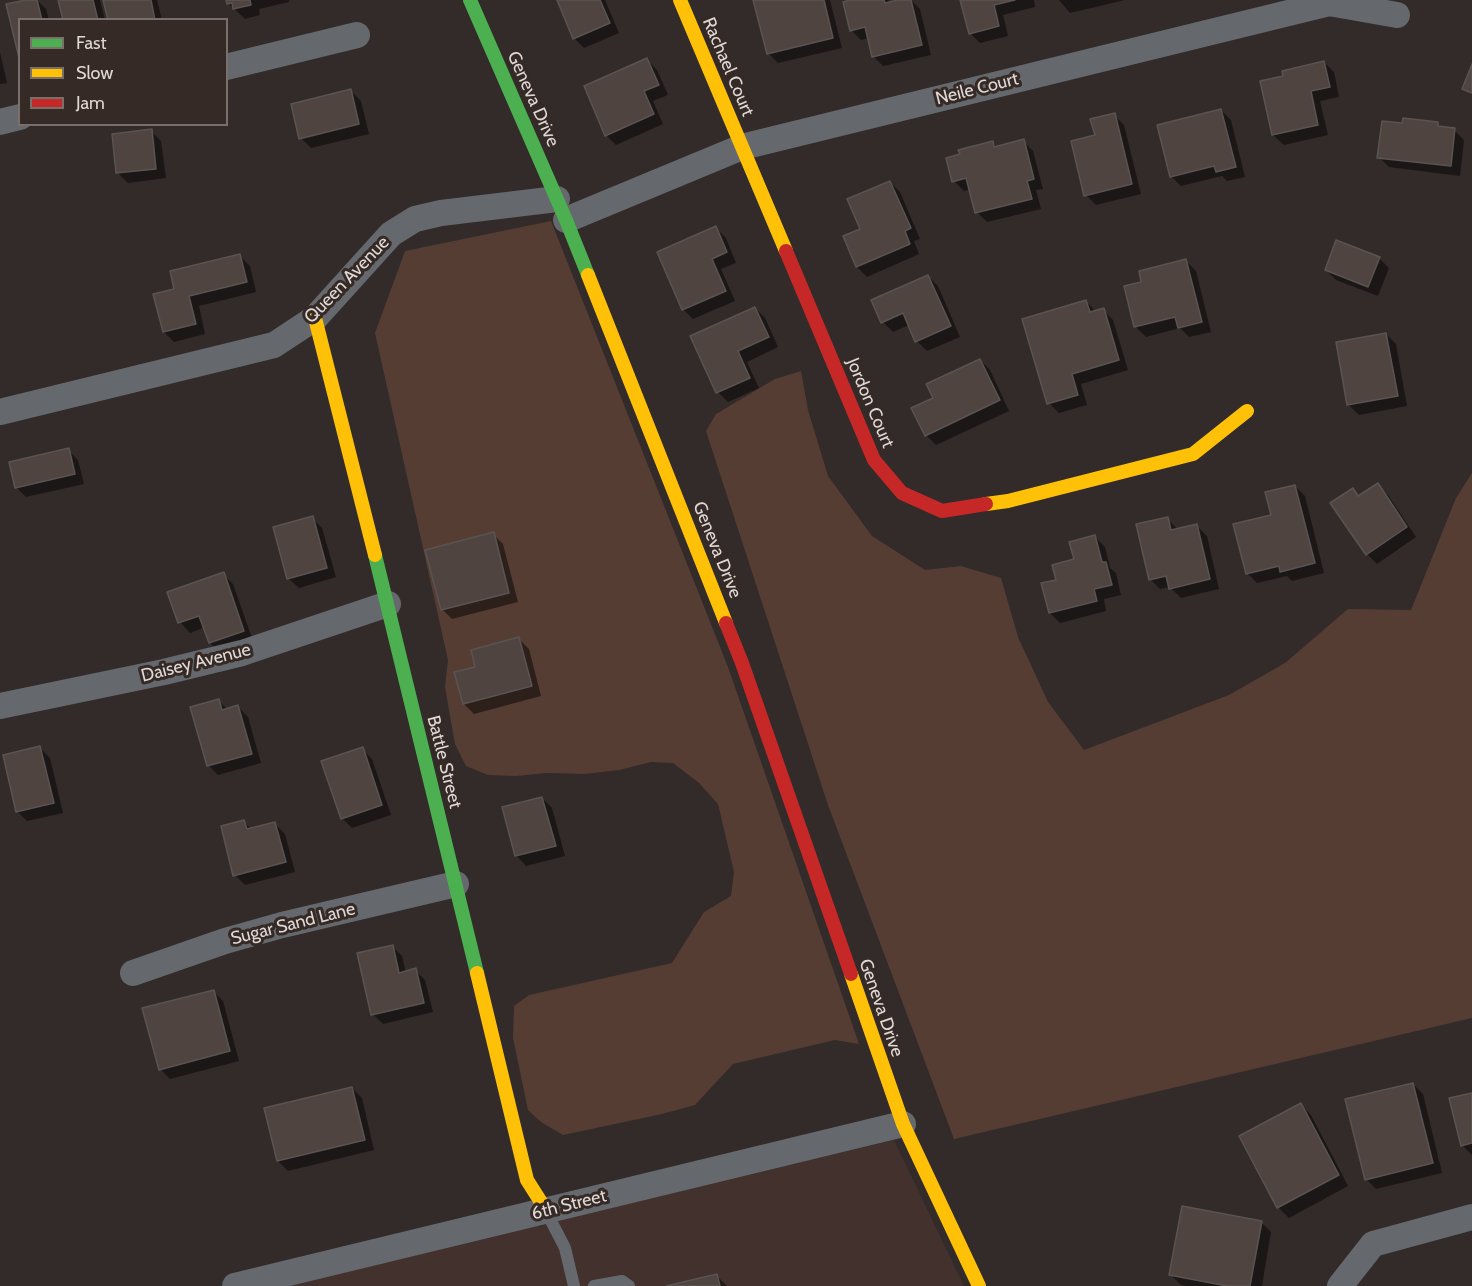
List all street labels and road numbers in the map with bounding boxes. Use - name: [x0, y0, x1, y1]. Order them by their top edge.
- street label: Rachael Court: [697, 14, 759, 120]
- street label: Geneva Drive: [502, 48, 564, 150]
- street label: Neile Court: [933, 68, 1021, 110]
- street label: Queen Avenue: [300, 232, 394, 328]
- street label: Jordon Court: [841, 355, 899, 451]
- street label: Geneva Drive: [688, 499, 746, 601]
- street label: Daisey Avenue: [139, 639, 253, 687]
- street label: Battle Street: [422, 713, 466, 811]
- street label: Sugar Sand Lane: [229, 898, 357, 950]
- street label: Geneva Drive: [854, 956, 908, 1060]
- street label: 6th Street: [529, 1185, 609, 1225]

